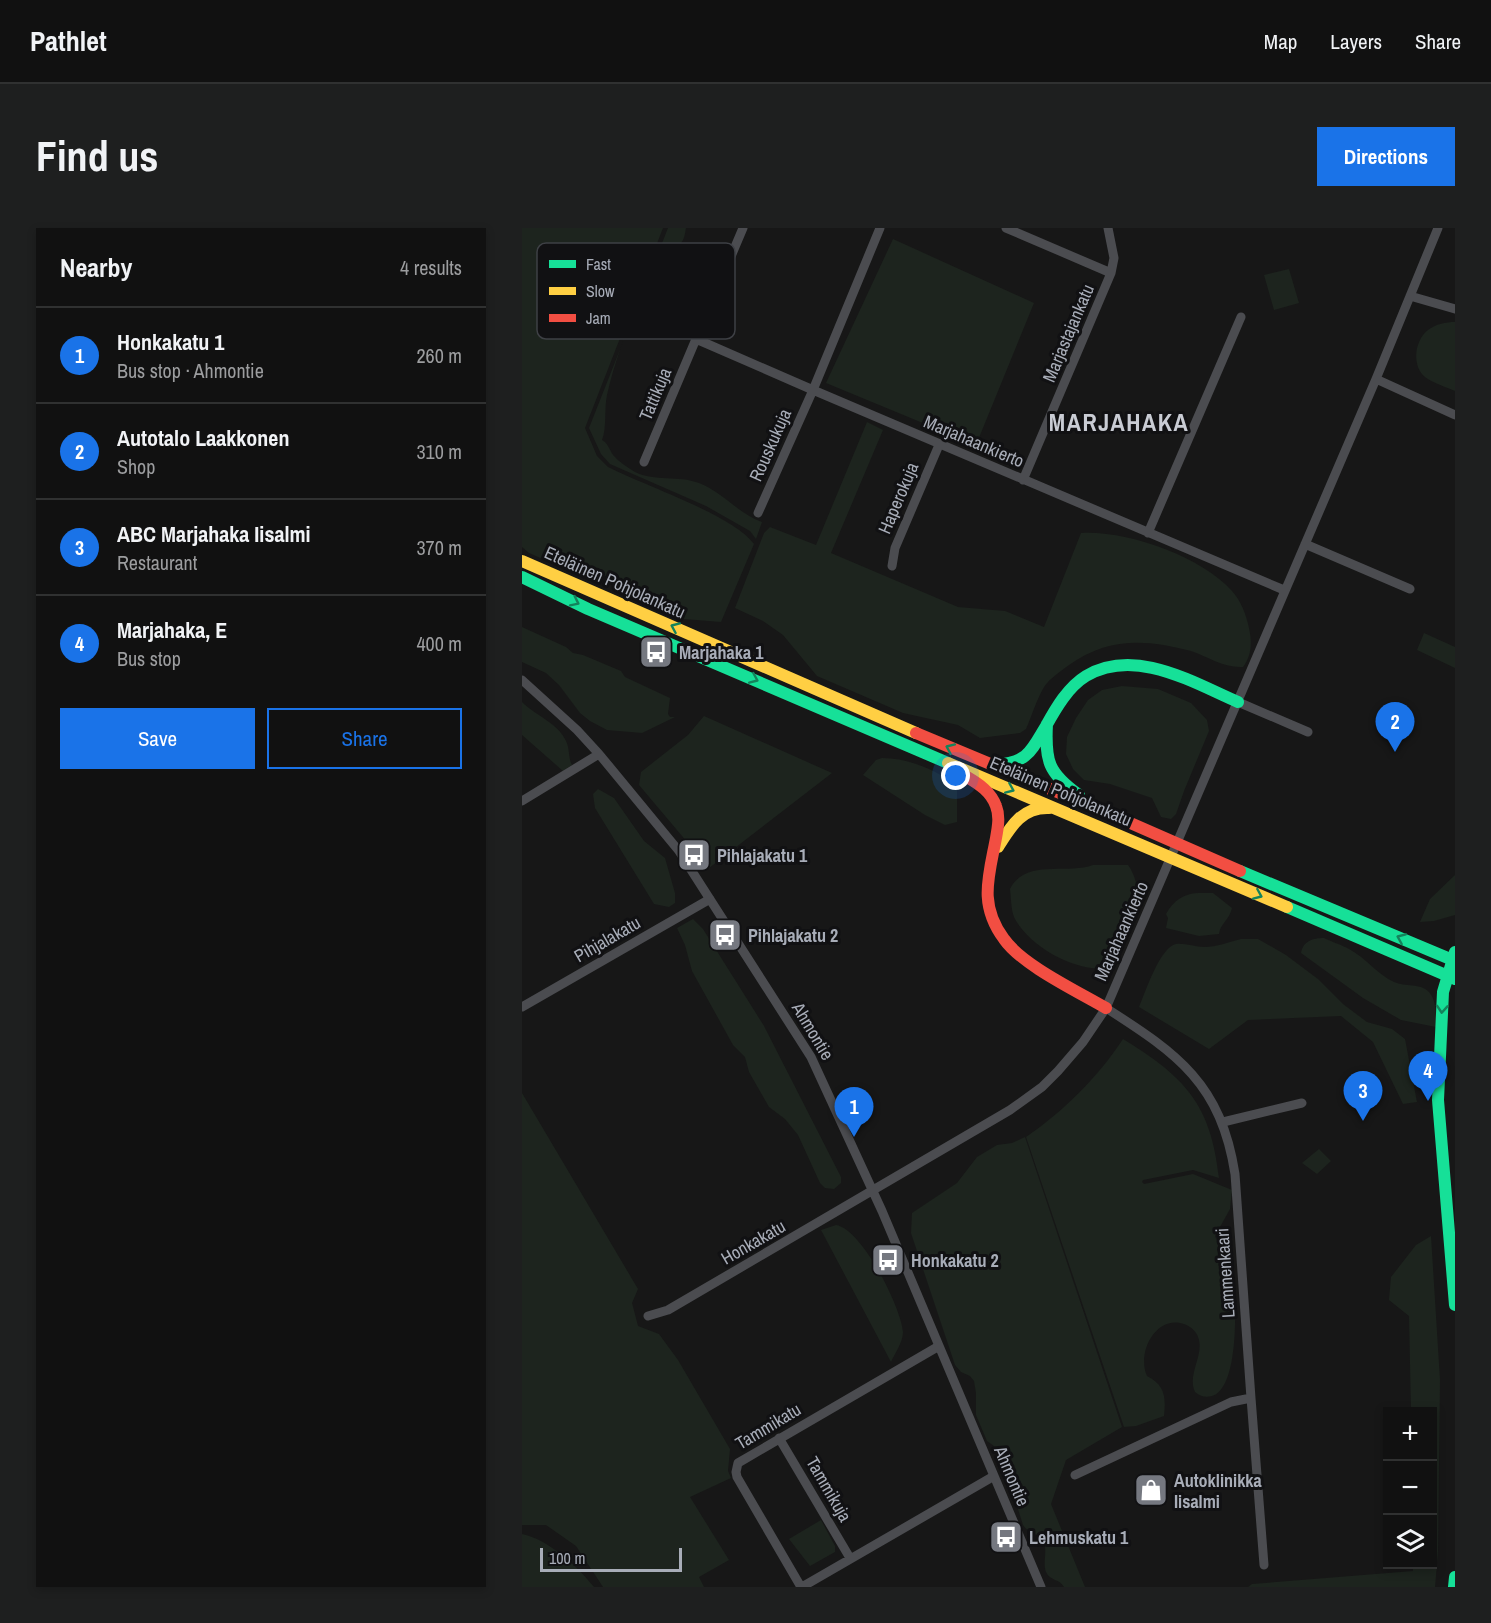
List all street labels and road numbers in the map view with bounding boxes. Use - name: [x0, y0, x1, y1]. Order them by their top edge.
- street label: Marjastajankatu: [1036, 280, 1100, 386]
- street label: Tattikuja: [633, 364, 677, 424]
- street label: Rouskukuja: [743, 405, 797, 485]
- street label: Marjahaankierto: [920, 409, 1028, 473]
- street label: Haperokuja: [872, 458, 924, 538]
- street label: Eteläinen Pohjolankatu: [541, 540, 689, 624]
- street label: Eteläinen Pohjolankatu: [986, 750, 1136, 832]
- street label: Marjahaankierto: [1088, 877, 1154, 985]
- street label: Pihjalakatu: [569, 910, 645, 968]
- street label: Ahmontie: [785, 997, 840, 1065]
- street label: Honkakatu: [716, 1214, 790, 1270]
- street label: Lammenkaari: [1209, 1227, 1241, 1319]
- street label: Tammikatu: [731, 1397, 805, 1455]
- street label: Ahmontie: [988, 1441, 1036, 1510]
- street label: Tammikuja: [800, 1452, 858, 1526]

